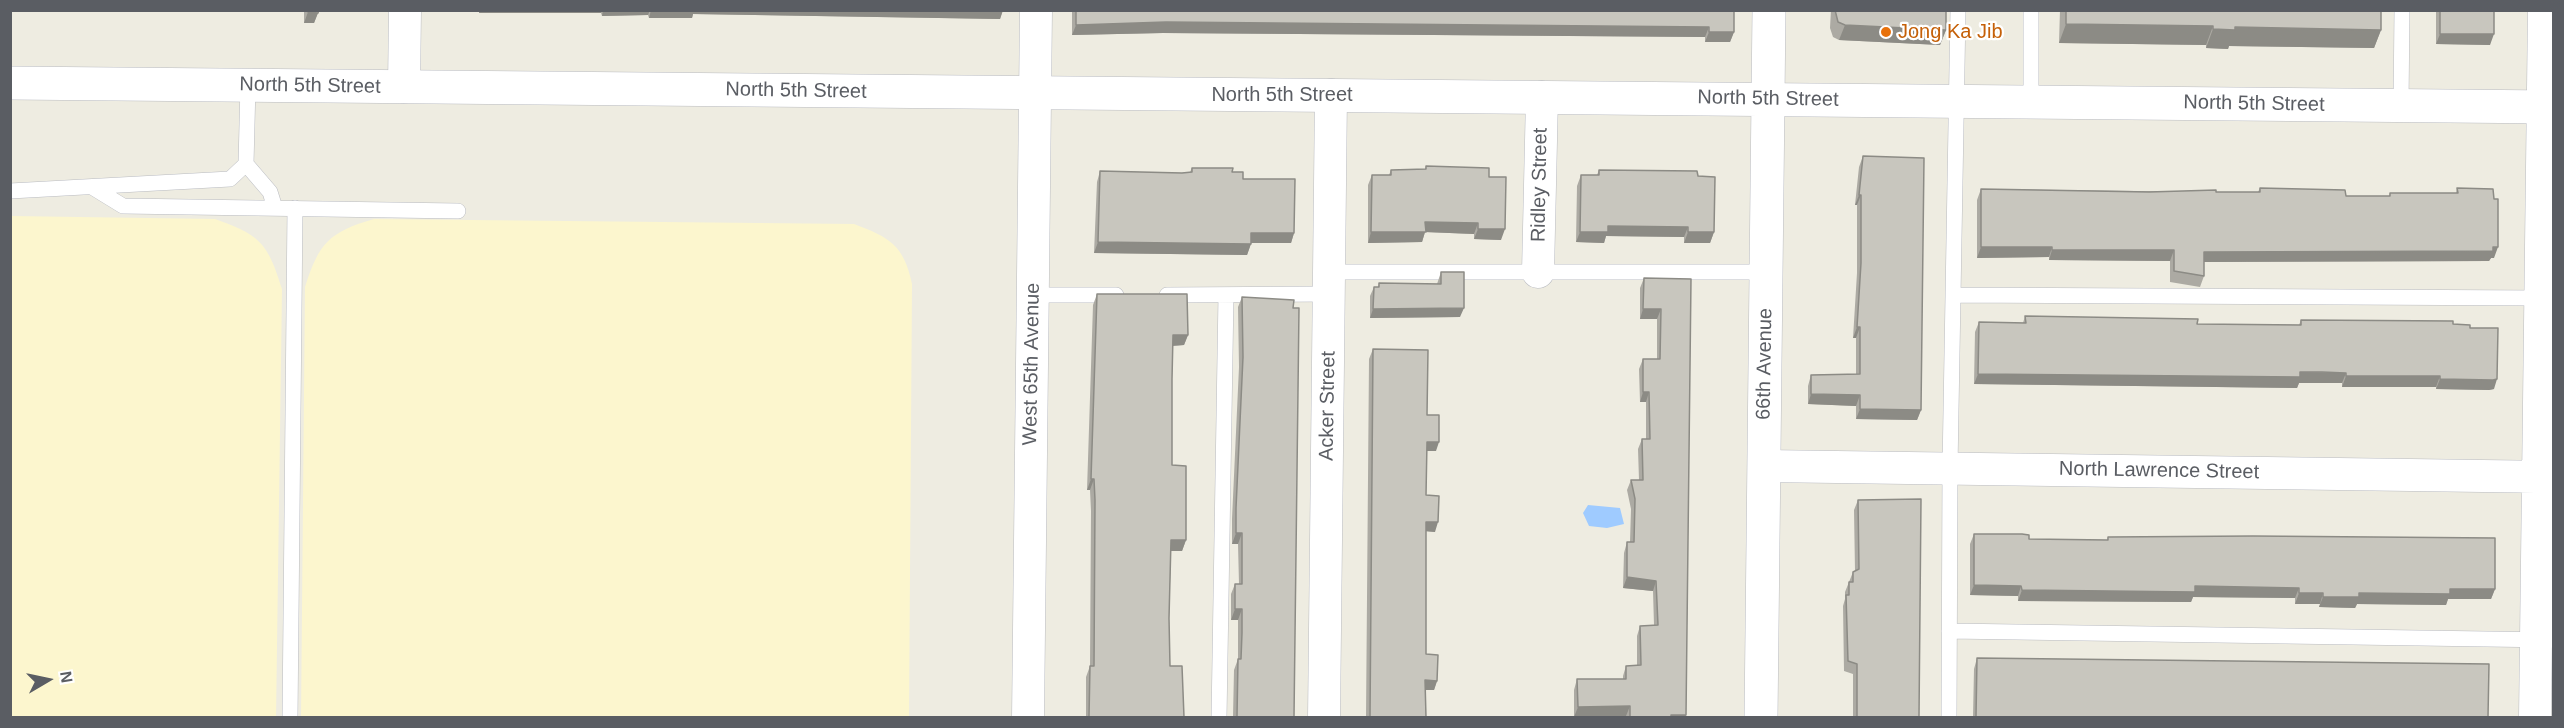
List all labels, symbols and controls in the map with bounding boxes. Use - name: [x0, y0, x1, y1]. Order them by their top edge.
- place label: Jong Ka Jib: [1898, 20, 2003, 44]
- marker: Jong Ka Jib: [1879, 25, 1893, 39]
- street label: North 5th Street: [239, 73, 381, 99]
- street label: North 5th Street: [725, 78, 867, 104]
- street label: North 5th Street: [1211, 83, 1353, 107]
- street label: North 5th Street: [1697, 86, 1839, 112]
- street label: North 5th Street: [2183, 91, 2325, 117]
- street label: Ridley Street: [1527, 128, 1553, 242]
- street label: West 65th Avenue: [1019, 282, 1045, 446]
- street label: 66th Avenue: [1752, 308, 1778, 420]
- street label: Acker Street: [1315, 351, 1341, 461]
- street label: North Lawrence Street: [2059, 457, 2259, 485]
- north arrow: [18, 650, 78, 710]
- text: N: [57, 670, 76, 684]

